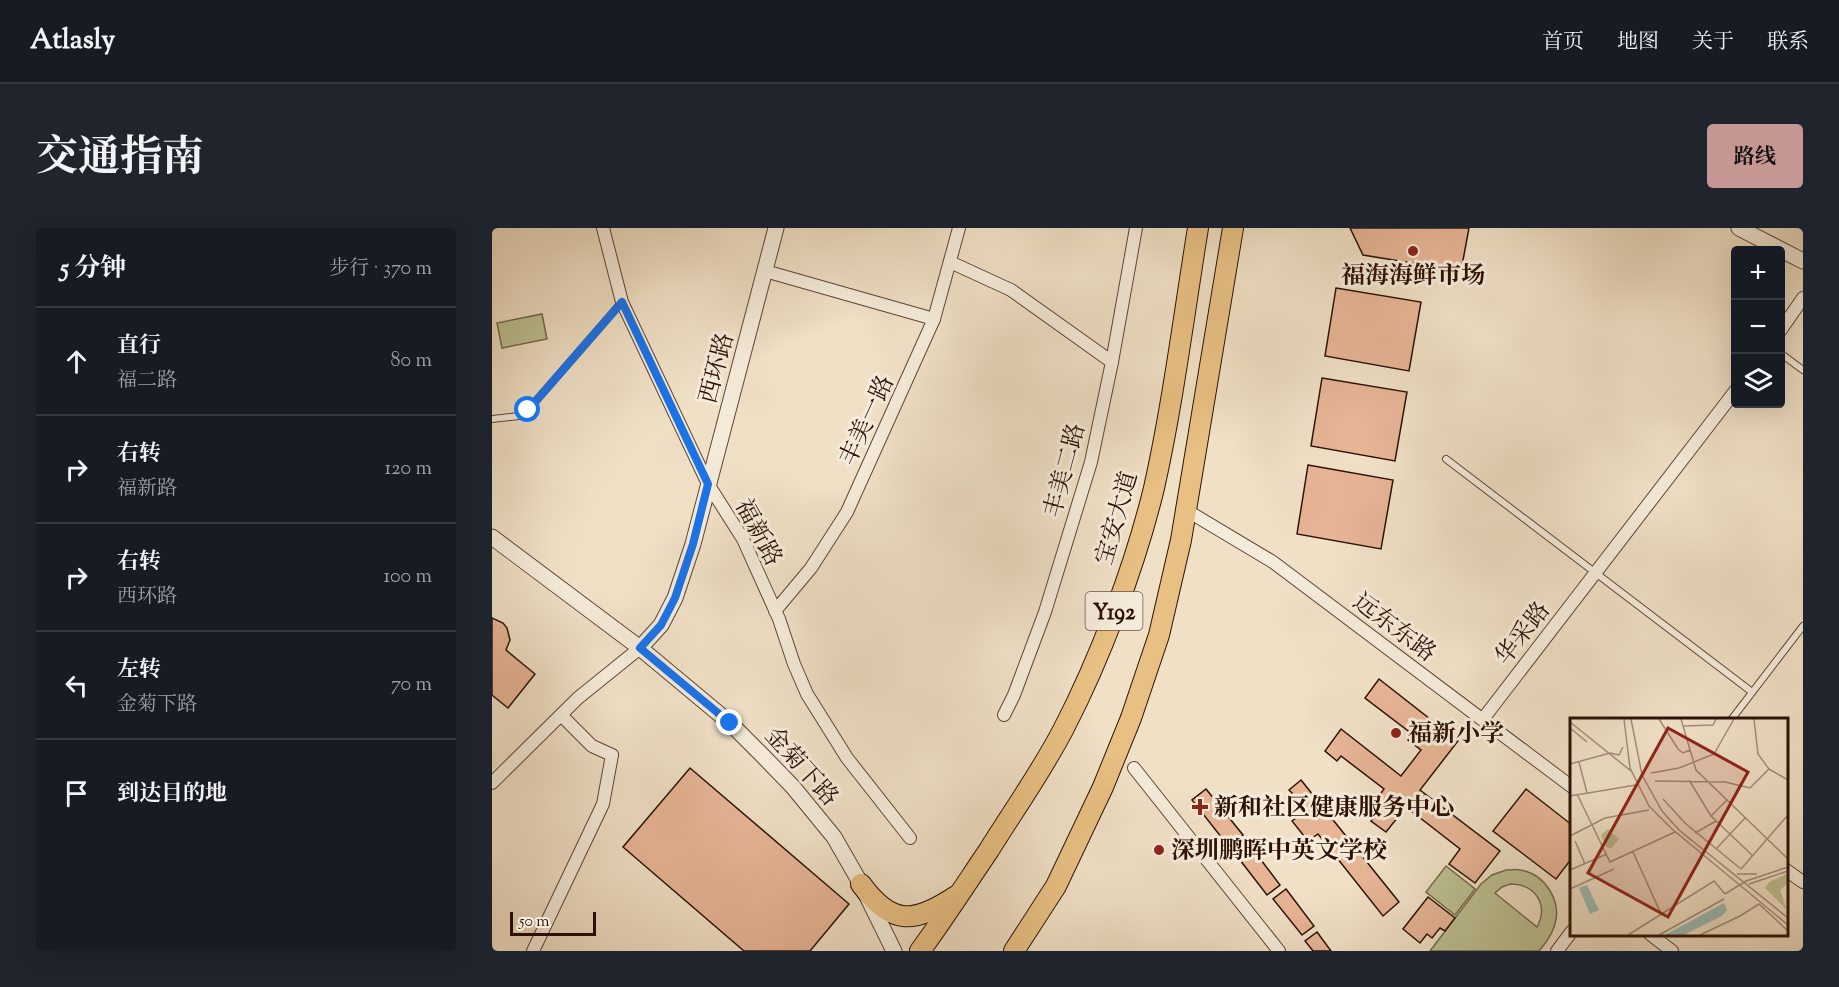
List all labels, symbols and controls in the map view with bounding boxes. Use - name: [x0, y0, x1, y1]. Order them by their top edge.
- text: Atlasly: [30, 21, 115, 61]
- text: 首页: [1542, 28, 1584, 58]
- text: 地图: [1617, 28, 1659, 58]
- text: 关于: [1692, 28, 1734, 58]
- text: 联系: [1767, 28, 1809, 58]
- button: 路线: [1707, 124, 1803, 188]
- text: 交通指南: [36, 130, 204, 190]
- marker: 福海海鲜市场: [1406, 244, 1420, 258]
- map controls: [1731, 246, 1785, 408]
- button: +: [1731, 246, 1785, 300]
- text: 5 分钟: [60, 251, 126, 288]
- text: 步行 · 370 m: [329, 255, 432, 284]
- place label: 福海海鲜市场: [1341, 260, 1485, 294]
- button: −: [1731, 300, 1785, 354]
- street label: 西环路: [692, 329, 744, 408]
- text: 直行: [117, 331, 161, 363]
- icon: ahead: [60, 345, 93, 378]
- text: 80 m: [391, 347, 432, 376]
- button: layers: [1731, 354, 1785, 408]
- text: 福二路: [117, 367, 177, 396]
- street label: 丰美一路: [832, 370, 904, 472]
- route start: [514, 396, 540, 422]
- street label: 丰美二路: [1037, 420, 1095, 521]
- text: 右转: [117, 439, 161, 471]
- icon: right: [60, 453, 93, 486]
- text: 120 m: [384, 455, 432, 484]
- street label: 宝安大道: [1088, 468, 1147, 569]
- text: 福新路: [117, 475, 177, 504]
- street label: 福新路: [725, 493, 789, 573]
- text: 右转: [117, 547, 161, 579]
- icon: right: [60, 561, 93, 594]
- text: 100 m: [383, 563, 432, 592]
- text: 西环路: [117, 583, 177, 612]
- street label: 远东东路: [1345, 586, 1442, 671]
- road number: Y192: [1086, 592, 1142, 630]
- street label: 华采路: [1488, 595, 1559, 673]
- text: 左转: [117, 655, 161, 687]
- icon: left: [60, 669, 93, 702]
- text: 70 m: [391, 671, 432, 700]
- text: 金菊下路: [117, 691, 197, 720]
- route end: [716, 709, 742, 735]
- place label: 福新小学: [1408, 718, 1504, 752]
- inset map: [1570, 718, 1788, 936]
- street label: 金菊下路: [756, 720, 845, 814]
- marker: 福新小学: [1389, 726, 1403, 740]
- icon: arrive: [60, 777, 93, 810]
- text: 到达目的地: [117, 779, 227, 811]
- place label: 新和社区健康服务中心: [1214, 792, 1454, 826]
- marker: 新和社区健康服务中心: [1191, 798, 1209, 816]
- place label: 深圳鹏晖中英文学校: [1171, 835, 1387, 869]
- marker: 深圳鹏晖中英文学校: [1152, 843, 1166, 857]
- scale bar: [510, 909, 596, 936]
- text: 50 m: [519, 911, 550, 934]

